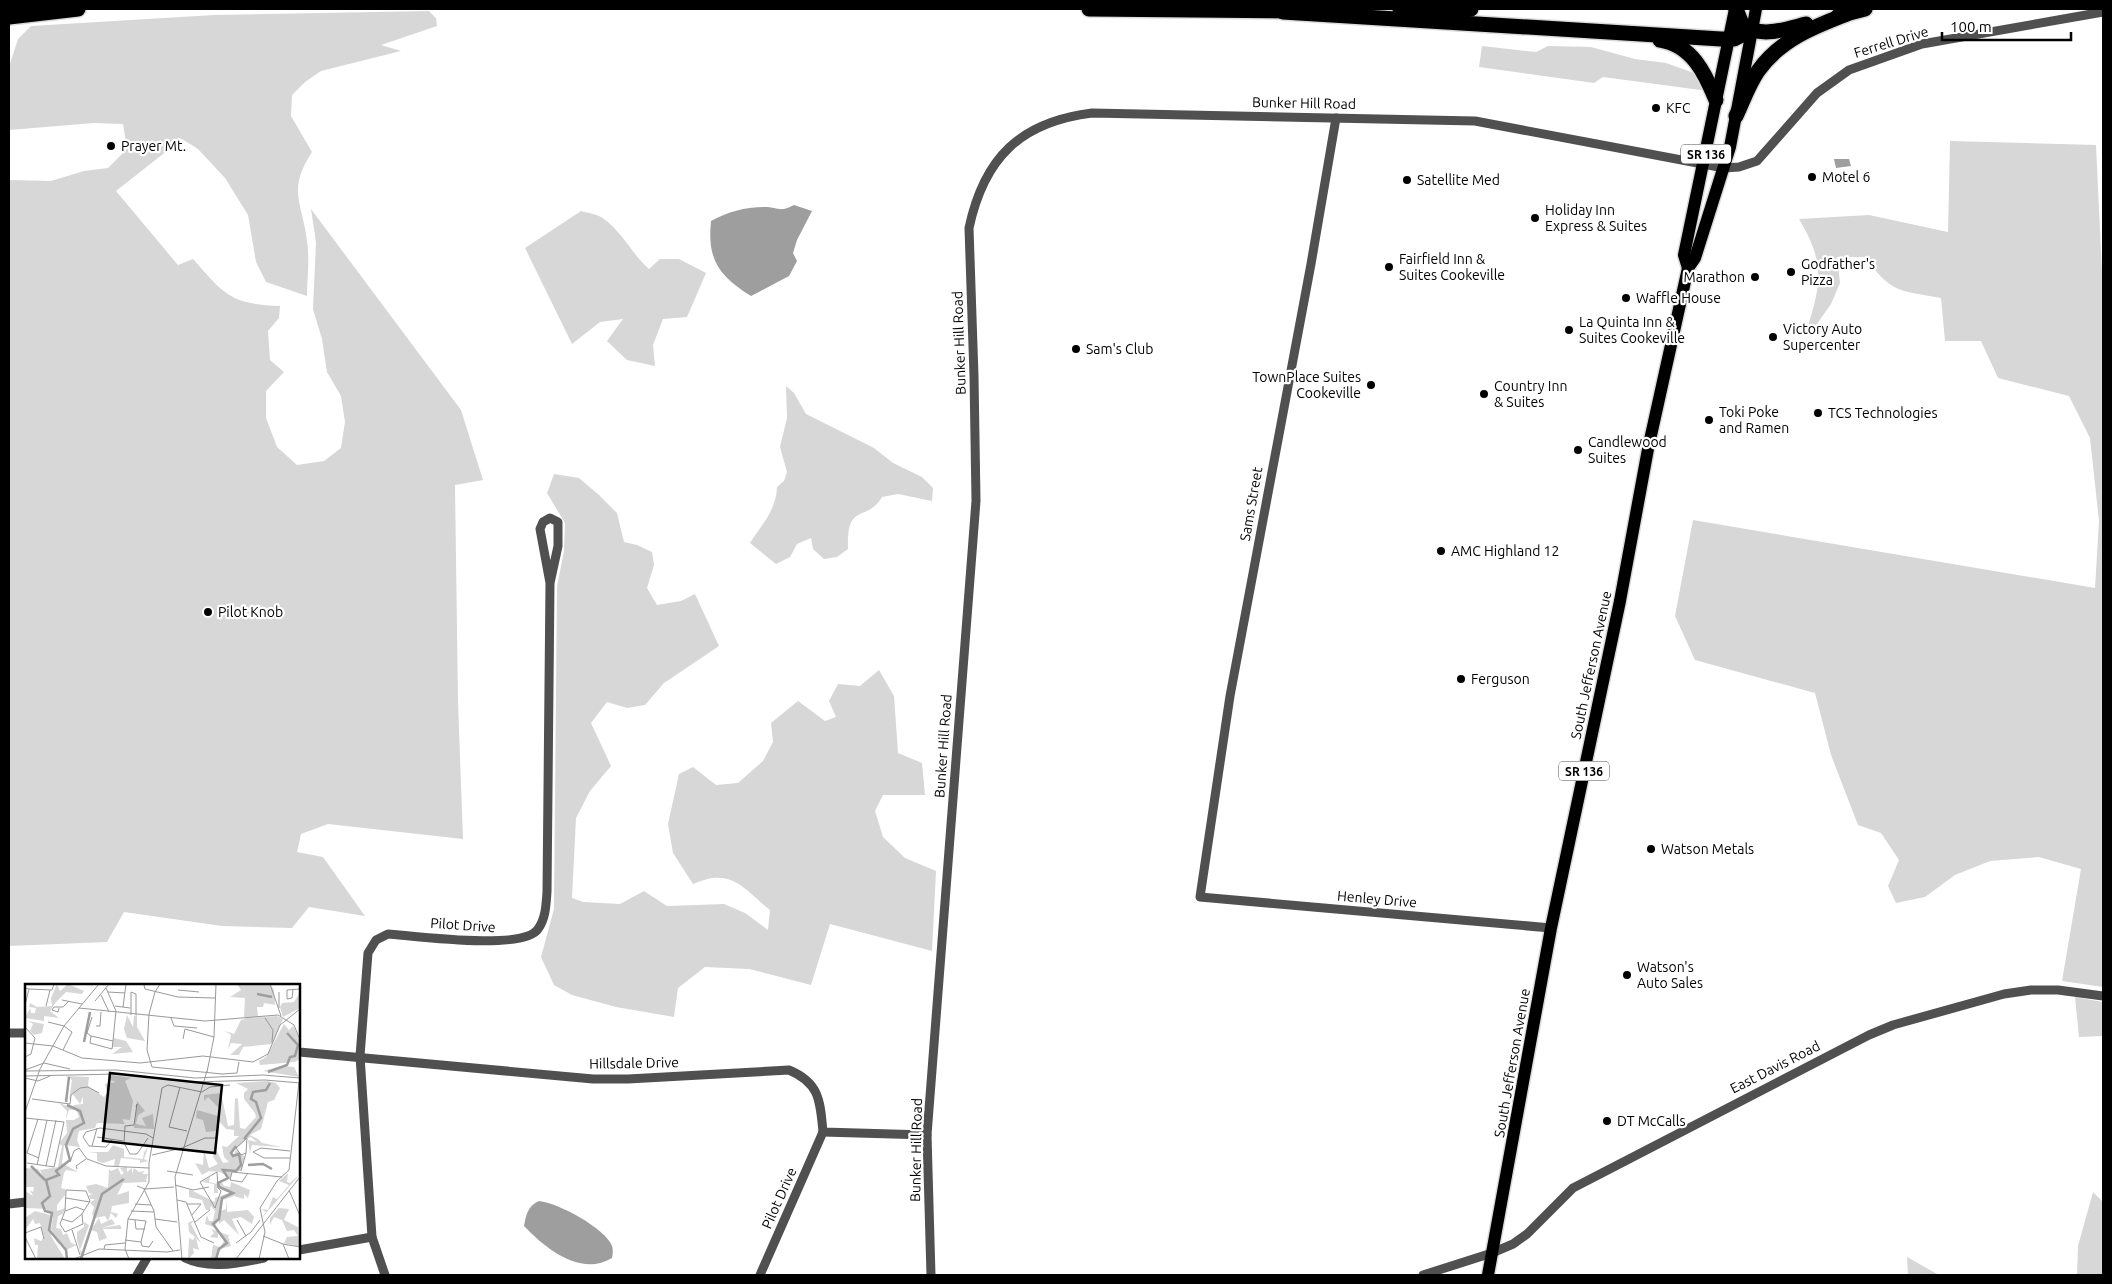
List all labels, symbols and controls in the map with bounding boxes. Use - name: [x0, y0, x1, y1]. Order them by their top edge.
- scale bar: [1942, 10, 2071, 42]
- text: 100 m: [1950, 18, 1992, 35]
- street label: Ferrell Drive: [1852, 23, 1930, 61]
- street label: Bunker Hill Road: [1252, 94, 1356, 112]
- place label: KFC: [1666, 100, 1691, 116]
- marker: KFC: [1650, 102, 1662, 114]
- place label: Prayer Mt.: [121, 138, 186, 154]
- marker: Prayer Mt.: [105, 140, 117, 152]
- road number: SR 136: [1681, 144, 1731, 164]
- place label: Motel 6: [1822, 169, 1870, 185]
- marker: Motel 6: [1806, 171, 1818, 183]
- place label: Satellite Med: [1417, 172, 1500, 188]
- marker: Satellite Med: [1401, 174, 1413, 186]
- place label: Holiday Inn Express & Suites: [1545, 202, 1647, 234]
- marker: Holiday Inn Express & Suites: [1529, 212, 1541, 224]
- place label: Fairfield Inn & Suites Cookeville: [1399, 251, 1505, 283]
- place label: Godfather's Pizza: [1801, 256, 1875, 288]
- marker: Fairfield Inn & Suites Cookeville: [1383, 261, 1395, 273]
- marker: Godfather's Pizza: [1785, 266, 1797, 278]
- place label: Marathon: [1683, 269, 1745, 285]
- marker: Marathon: [1749, 271, 1761, 283]
- place label: Waffle House: [1636, 290, 1721, 306]
- street label: Bunker Hill Road: [949, 291, 969, 395]
- marker: Waffle House: [1620, 292, 1632, 304]
- place label: La Quinta Inn & Suites Cookeville: [1579, 314, 1685, 346]
- place label: Victory Auto Supercenter: [1783, 321, 1862, 353]
- marker: La Quinta Inn & Suites Cookeville: [1563, 324, 1575, 336]
- marker: Victory Auto Supercenter: [1767, 331, 1779, 343]
- place label: Sam's Club: [1086, 341, 1154, 357]
- marker: Sam's Club: [1070, 343, 1082, 355]
- place label: TownPlace Suites Cookeville: [1252, 369, 1361, 401]
- place label: Country Inn & Suites: [1494, 378, 1567, 410]
- marker: TownPlace Suites Cookeville: [1365, 379, 1377, 391]
- marker: Country Inn & Suites: [1478, 388, 1490, 400]
- place label: Toki Poke and Ramen: [1719, 404, 1789, 436]
- place label: TCS Technologies: [1828, 405, 1937, 421]
- marker: TCS Technologies: [1812, 407, 1824, 419]
- marker: Toki Poke and Ramen: [1703, 414, 1715, 426]
- place label: Candlewood Suites: [1588, 434, 1667, 466]
- marker: Candlewood Suites: [1572, 444, 1584, 456]
- street label: Sams Street: [1237, 465, 1265, 542]
- place label: AMC Highland 12: [1451, 543, 1559, 559]
- marker: AMC Highland 12: [1435, 545, 1447, 557]
- street label: South Jefferson Avenue: [1567, 589, 1615, 741]
- place label: Pilot Knob: [218, 604, 283, 620]
- marker: Pilot Knob: [202, 606, 214, 618]
- place label: Ferguson: [1471, 671, 1530, 687]
- marker: Ferguson: [1455, 673, 1467, 685]
- street label: Bunker Hill Road: [931, 694, 955, 798]
- road number: SR 136: [1559, 761, 1609, 780]
- place label: Watson Metals: [1661, 841, 1754, 857]
- marker: Watson Metals: [1645, 843, 1657, 855]
- street label: Henley Drive: [1336, 888, 1418, 910]
- street label: Pilot Drive: [430, 915, 496, 935]
- place label: Watson's Auto Sales: [1637, 959, 1703, 991]
- marker: Watson's Auto Sales: [1621, 969, 1633, 981]
- inset map: [25, 984, 300, 1259]
- street label: South Jefferson Avenue: [1491, 987, 1533, 1139]
- street label: East Davis Road: [1727, 1037, 1823, 1097]
- street label: Hillsdale Drive: [589, 1054, 679, 1072]
- street label: Bunker Hill Road: [907, 1098, 925, 1202]
- place label: DT McCalls: [1617, 1113, 1686, 1129]
- marker: DT McCalls: [1601, 1115, 1613, 1127]
- street label: Pilot Drive: [758, 1165, 800, 1231]

